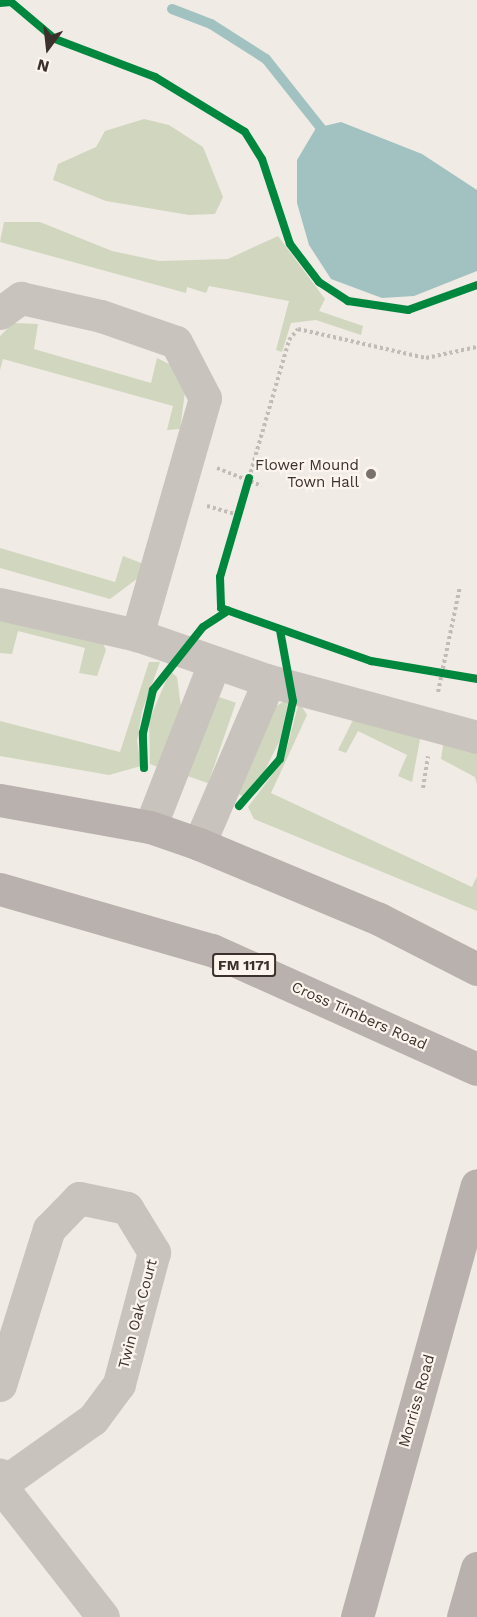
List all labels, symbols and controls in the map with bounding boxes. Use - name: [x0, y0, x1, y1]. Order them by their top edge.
- north arrow: [18, 18, 78, 78]
- text: N: [35, 55, 51, 77]
- place label: Flower Mound Town Hall: [255, 456, 359, 491]
- marker: Flower Mound Town Hall: [364, 467, 378, 481]
- road number: FM 1171: [211, 954, 277, 976]
- street label: Cross Timbers Road: [288, 978, 430, 1054]
- street label: Twin Oak Court: [115, 1257, 161, 1371]
- street label: Morriss Road: [395, 1353, 439, 1449]

